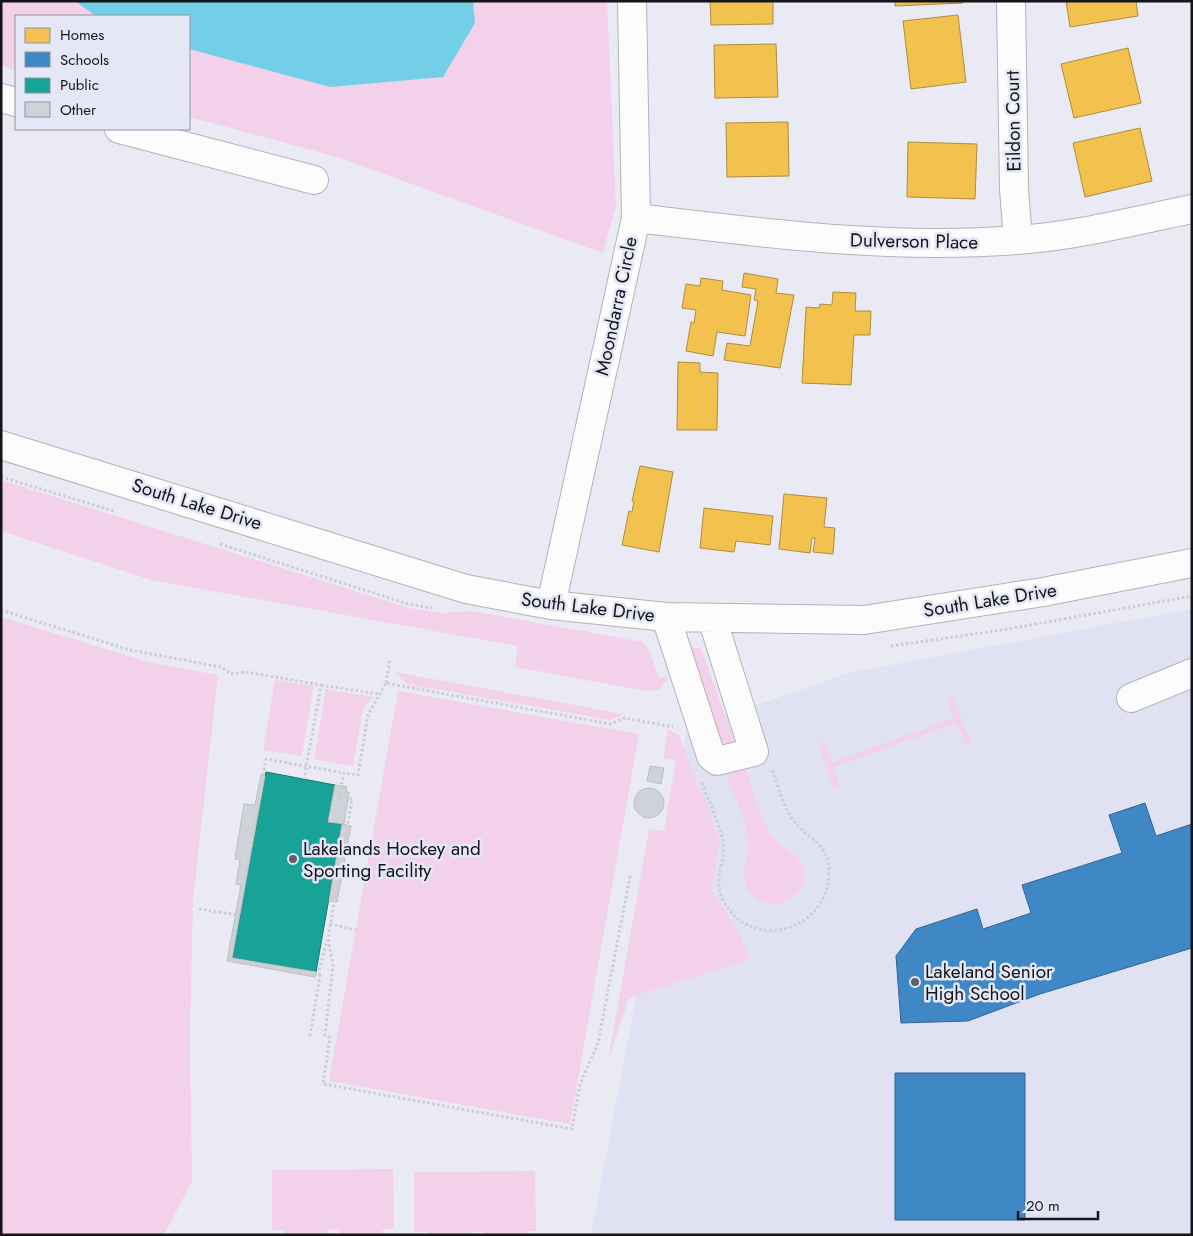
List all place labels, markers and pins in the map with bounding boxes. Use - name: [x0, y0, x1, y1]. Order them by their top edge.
- place label: Lakelands Hockey and Sporting Facility: [303, 835, 481, 884]
- marker: Lakelands Hockey and Sporting Facility: [287, 853, 299, 865]
- place label: Lakeland Senior High School: [925, 958, 1053, 1007]
- marker: Lakeland Senior High School: [909, 976, 921, 988]

